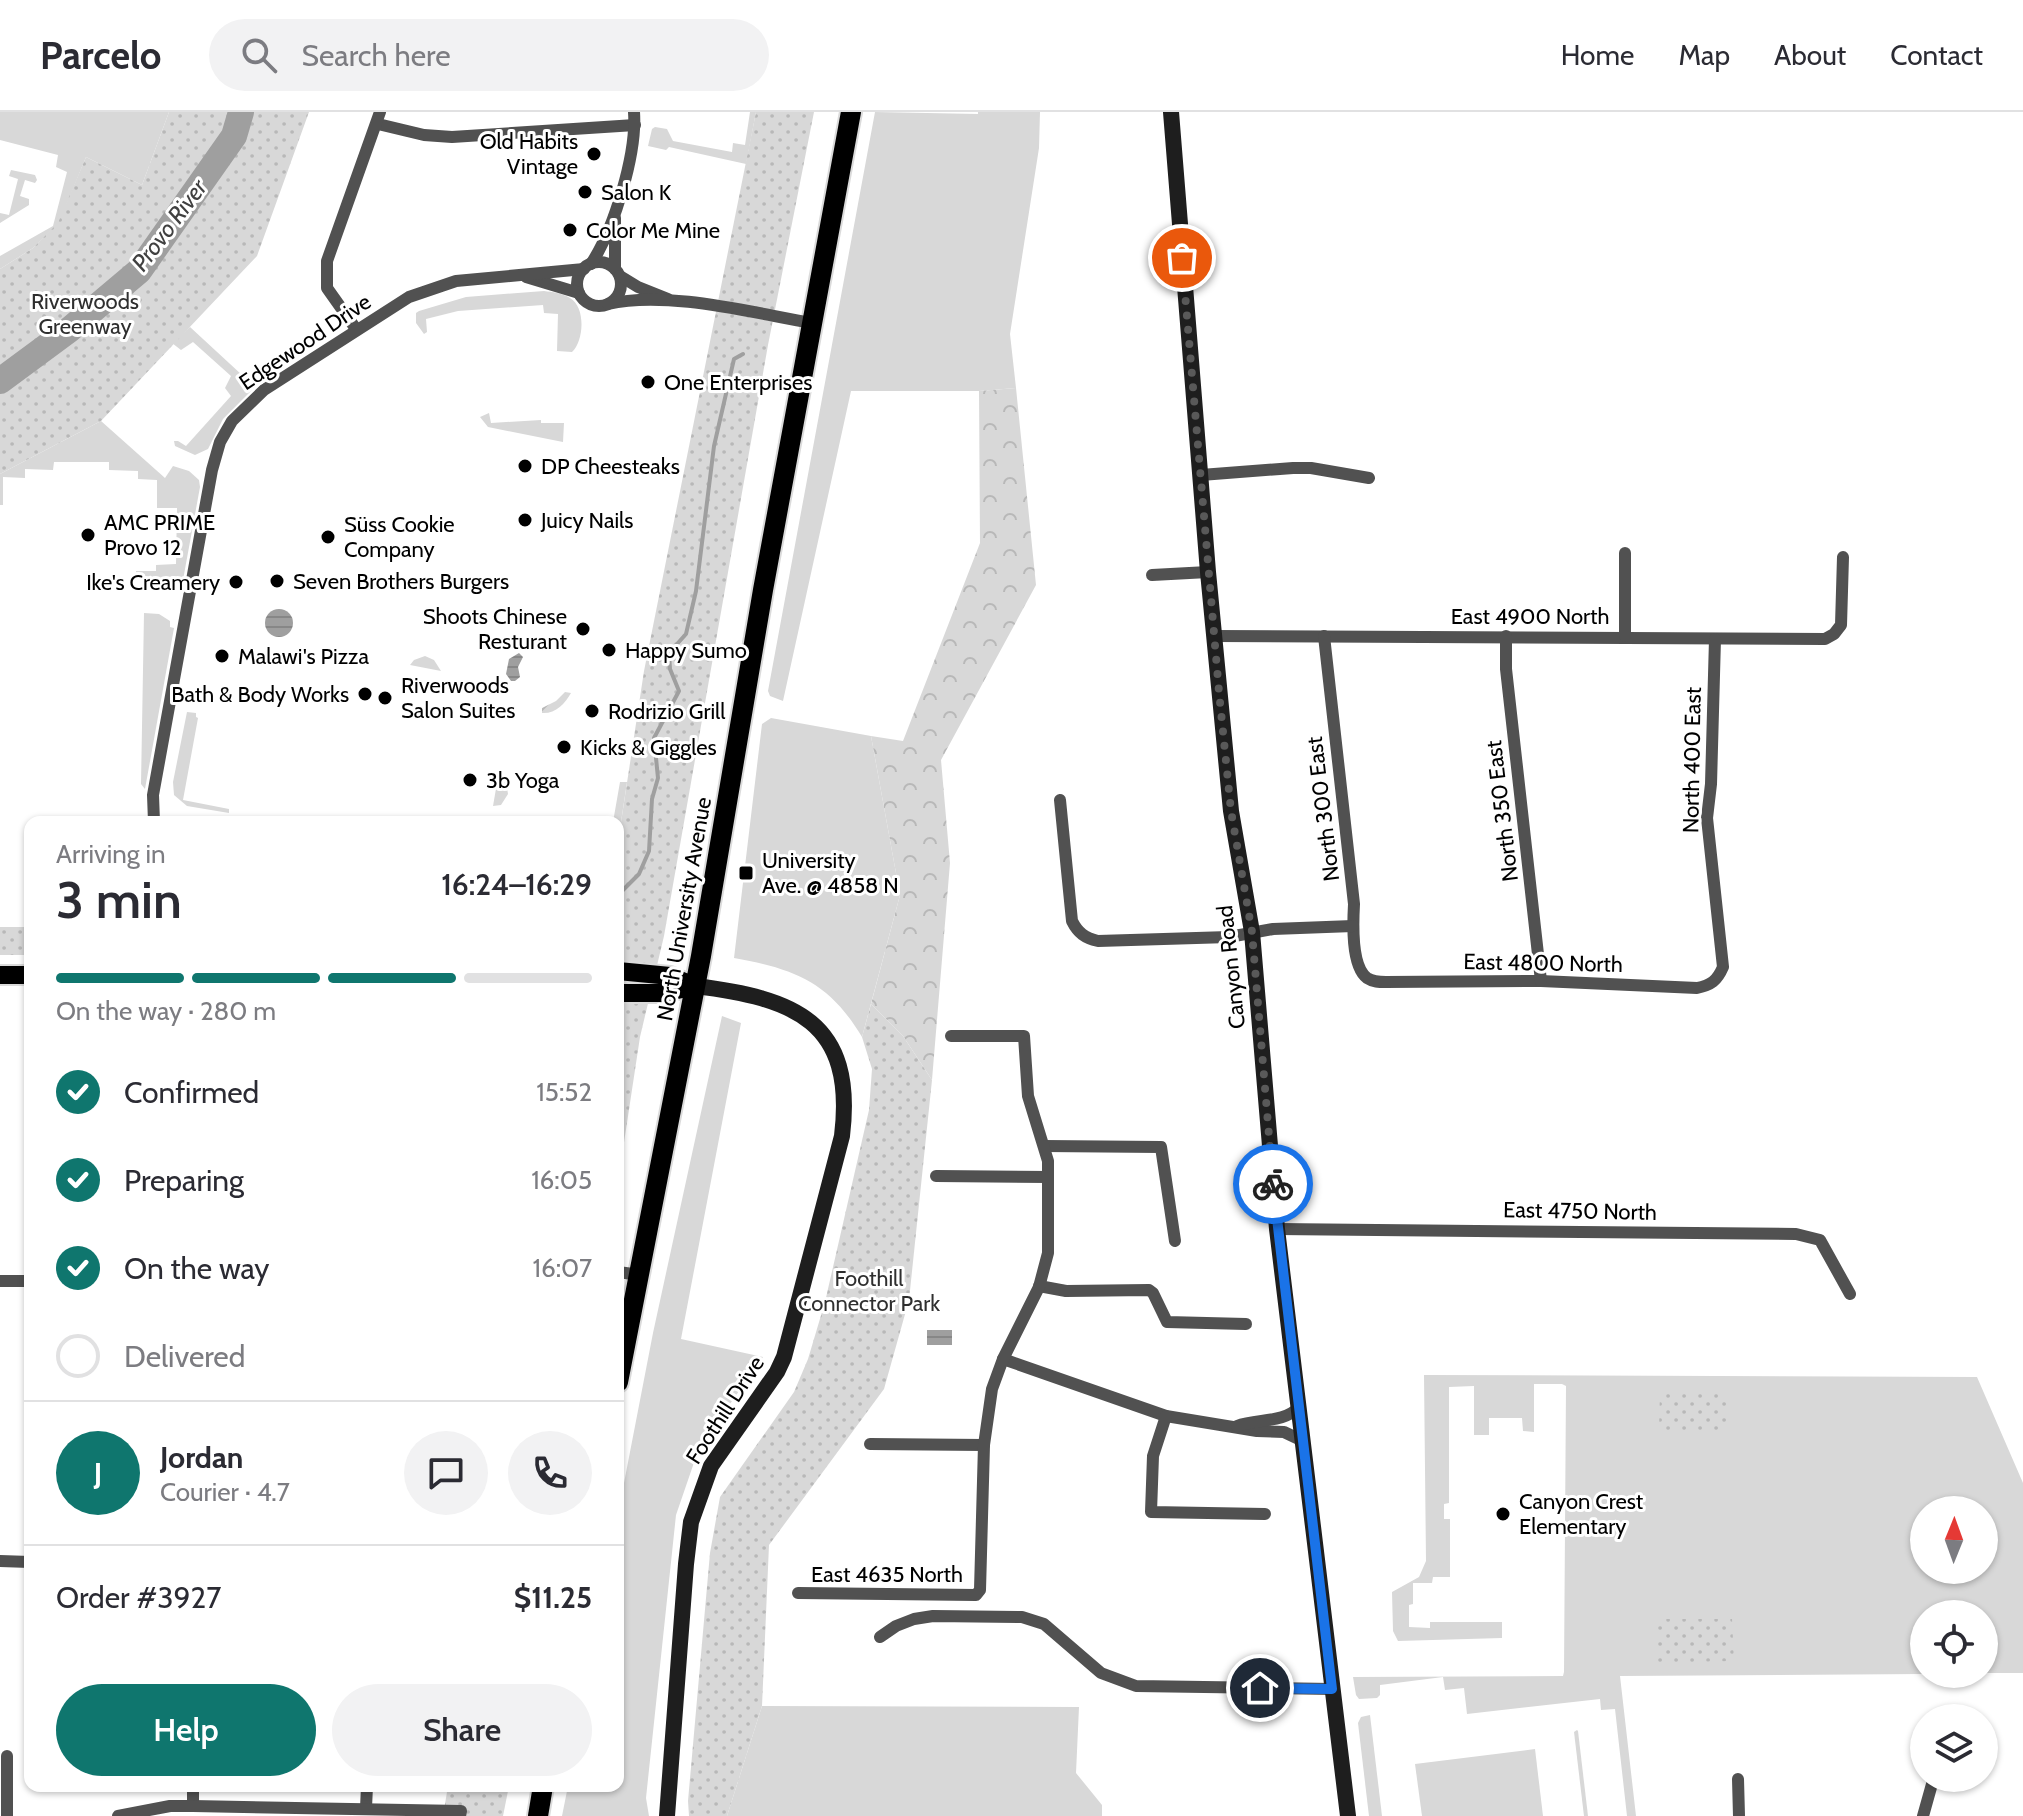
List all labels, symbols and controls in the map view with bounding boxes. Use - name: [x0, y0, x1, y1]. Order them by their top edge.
- search box: [209, 19, 769, 91]
- text: Parcelo: [40, 32, 161, 79]
- icon: search: [237, 33, 281, 77]
- text: Search here: [301, 37, 451, 74]
- text: Home: [1561, 38, 1634, 72]
- text: Map: [1678, 38, 1730, 72]
- text: About: [1774, 38, 1846, 72]
- text: Contact: [1890, 38, 1983, 72]
- place label: Old Habits Vintage: [480, 128, 578, 180]
- marker: Old Habits Vintage: [585, 145, 603, 163]
- water label: Provo River: [125, 172, 214, 277]
- place label: Salon K: [601, 179, 672, 206]
- marker: Salon K: [576, 183, 594, 201]
- place label: Color Me Mine: [586, 217, 720, 244]
- marker: Color Me Mine: [561, 221, 579, 239]
- pin: [1148, 224, 1216, 292]
- icon: bag: [1160, 236, 1204, 280]
- park label: Riverwoods Greenway: [31, 288, 139, 340]
- street label: Edgewood Drive: [234, 288, 376, 396]
- place label: One Enterprises: [664, 369, 812, 396]
- marker: One Enterprises: [639, 373, 657, 391]
- place label: DP Cheesteaks: [541, 453, 680, 480]
- marker: DP Cheesteaks: [516, 457, 534, 475]
- place label: Juicy Nails: [540, 507, 633, 534]
- place label: AMC PRIME Provo 12: [104, 509, 215, 561]
- place label: Süss Cookie Company: [344, 511, 455, 563]
- marker: Juicy Nails: [516, 511, 534, 529]
- marker: AMC PRIME Provo 12: [79, 526, 97, 544]
- marker: Süss Cookie Company: [319, 528, 337, 546]
- place label: Seven Brothers Burgers: [293, 568, 509, 595]
- place label: Ike's Creamery: [86, 569, 220, 596]
- marker: Seven Brothers Burgers: [268, 572, 286, 590]
- marker: Ike's Creamery: [227, 573, 245, 591]
- place label: Shoots Chinese Resturant: [423, 603, 568, 655]
- street label: East 4900 North: [1451, 603, 1609, 630]
- marker: Shoots Chinese Resturant: [574, 620, 592, 638]
- place label: Happy Sumo: [625, 637, 747, 664]
- marker: Happy Sumo: [600, 641, 618, 659]
- place label: Malawi's Pizza: [238, 643, 369, 670]
- marker: Malawi's Pizza: [213, 647, 231, 665]
- place label: Riverwoods Salon Suites: [401, 672, 515, 724]
- place label: Bath & Body Works: [171, 681, 349, 708]
- marker: Bath & Body Works: [356, 685, 374, 703]
- street label: North 400 East: [1677, 686, 1707, 833]
- marker: Riverwoods Salon Suites: [376, 689, 394, 707]
- place label: Rodrizio Grill: [608, 698, 726, 725]
- marker: Rodrizio Grill: [583, 702, 601, 720]
- place label: Kicks & Giggles: [580, 734, 717, 761]
- street label: North 300 East: [1301, 735, 1345, 883]
- marker: Kicks & Giggles: [555, 738, 573, 756]
- street label: North 350 East: [1480, 738, 1524, 883]
- place label: 3b Yoga: [486, 767, 560, 794]
- marker: 3b Yoga: [461, 771, 479, 789]
- street label: North University Avenue: [651, 795, 717, 1023]
- text: Arriving in: [56, 838, 166, 870]
- place label: University Ave. @ 4858 N: [762, 847, 899, 899]
- marker: University Ave. @ 4858 N: [737, 864, 755, 882]
- text: 16:24–16:29: [441, 866, 592, 903]
- text: 3 min: [56, 868, 182, 931]
- street label: Canyon Road: [1211, 904, 1251, 1030]
- street label: East 4800 North: [1463, 948, 1623, 978]
- text: On the way · 280 m: [56, 995, 276, 1027]
- icon: check: [56, 1070, 100, 1114]
- text: Confirmed: [124, 1074, 259, 1111]
- text: 15:52: [536, 1076, 592, 1108]
- courier: [1233, 1144, 1313, 1224]
- icon: check: [56, 1158, 100, 1202]
- text: Preparing: [124, 1162, 244, 1199]
- icon: bike: [1251, 1162, 1295, 1206]
- text: 16:05: [531, 1164, 592, 1196]
- street label: East 4750 North: [1503, 1196, 1657, 1226]
- icon: check: [56, 1246, 100, 1290]
- text: On the way: [124, 1250, 269, 1287]
- text: 16:07: [532, 1252, 592, 1284]
- park label: Foothill Connector Park: [798, 1265, 940, 1317]
- text: Delivered: [124, 1338, 245, 1375]
- street label: Foothill Drive: [680, 1351, 770, 1469]
- button: chat: [404, 1431, 488, 1515]
- button: phone: [508, 1431, 592, 1515]
- text: Jordan: [160, 1439, 243, 1476]
- text: J: [94, 1455, 102, 1492]
- text: Courier · 4.7: [160, 1476, 290, 1508]
- place label: Canyon Crest Elementary: [1519, 1488, 1644, 1540]
- north arrow: [1910, 1496, 1998, 1584]
- map controls: [1910, 1496, 1998, 1792]
- marker: Canyon Crest Elementary: [1494, 1505, 1512, 1523]
- street label: East 4635 North: [811, 1561, 963, 1588]
- text: Order #3927: [56, 1579, 221, 1616]
- text: $11.25: [514, 1579, 592, 1616]
- button: locate: [1910, 1600, 1998, 1688]
- pin: [1226, 1654, 1294, 1722]
- icon: home: [1238, 1666, 1282, 1710]
- button: Help: [56, 1684, 316, 1776]
- button: Share: [332, 1684, 592, 1776]
- button: layers: [1910, 1704, 1998, 1792]

